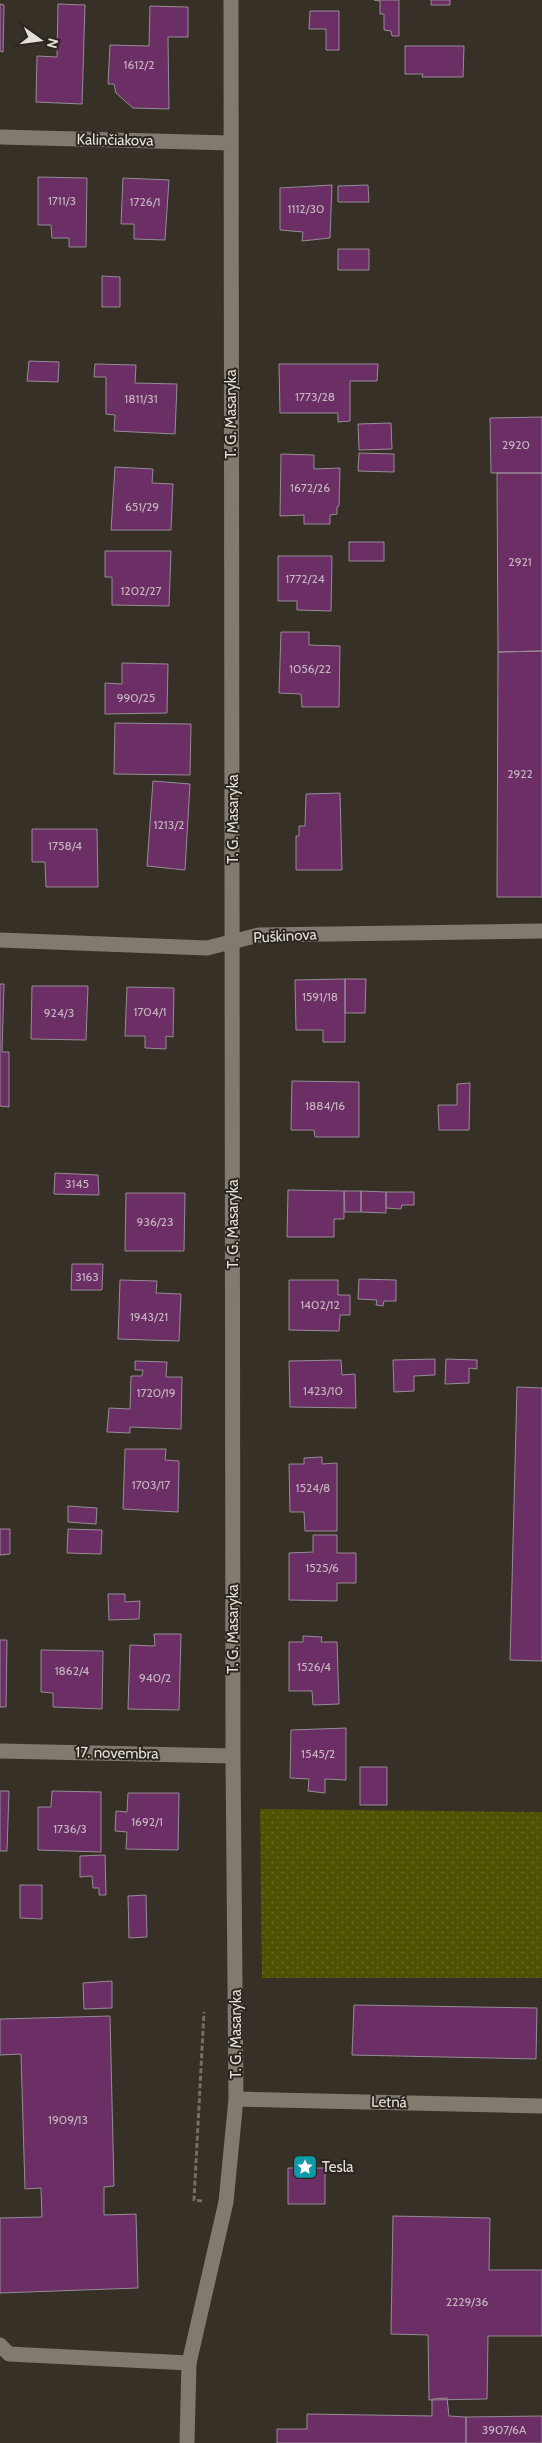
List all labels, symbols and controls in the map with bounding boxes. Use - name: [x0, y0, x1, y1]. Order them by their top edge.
- north arrow: [15, 15, 65, 65]
- text: N: [43, 36, 63, 50]
- house number: 1612/2: [124, 57, 155, 72]
- street label: Kalinčiakova: [76, 130, 154, 150]
- house number: 1711/3: [48, 193, 76, 208]
- house number: 1726/1: [130, 194, 160, 209]
- house number: 1112/30: [288, 201, 324, 216]
- street label: T. G. Masaryka: [222, 369, 240, 459]
- house number: 1773/28: [295, 389, 335, 404]
- house number: 1811/31: [124, 391, 158, 406]
- house number: 2920: [502, 437, 530, 452]
- house number: 1672/26: [290, 480, 330, 495]
- house number: 651/29: [125, 499, 159, 514]
- house number: 2921: [508, 554, 532, 569]
- house number: 1772/24: [285, 571, 325, 586]
- house number: 1202/27: [120, 583, 162, 598]
- house number: 1056/22: [289, 661, 331, 676]
- house number: 990/25: [117, 690, 155, 705]
- house number: 2922: [507, 766, 533, 781]
- street label: T. G. Masaryka: [224, 774, 242, 864]
- house number: 1213/2: [154, 817, 184, 832]
- house number: 1758/4: [48, 838, 82, 853]
- street label: Puškinova: [253, 925, 318, 947]
- house number: 1591/18: [302, 989, 338, 1004]
- house number: 1704/1: [134, 1004, 166, 1019]
- house number: 924/3: [44, 1005, 74, 1020]
- house number: 1884/16: [305, 1098, 345, 1113]
- house number: 3145: [65, 1176, 89, 1191]
- street label: T. G. Masaryka: [224, 1179, 242, 1269]
- house number: 936/23: [137, 1214, 173, 1229]
- house number: 3163: [75, 1269, 99, 1284]
- house number: 1402/12: [300, 1297, 340, 1312]
- house number: 1943/21: [130, 1309, 168, 1324]
- house number: 1423/10: [303, 1383, 343, 1398]
- house number: 1720/19: [136, 1385, 176, 1400]
- house number: 1703/17: [132, 1477, 170, 1492]
- house number: 1524/8: [296, 1480, 330, 1495]
- house number: 1525/6: [305, 1560, 339, 1575]
- street label: T. G. Masaryka: [224, 1584, 242, 1674]
- house number: 1526/4: [297, 1659, 331, 1674]
- house number: 1862/4: [55, 1663, 89, 1678]
- house number: 940/2: [139, 1670, 171, 1685]
- street label: 17. novembra: [75, 1743, 159, 1763]
- house number: 1545/2: [301, 1746, 335, 1761]
- house number: 1692/1: [131, 1814, 163, 1829]
- house number: 1736/3: [53, 1821, 87, 1836]
- street label: T. G. Masaryka: [227, 1989, 245, 2079]
- street label: Letná: [371, 2093, 408, 2111]
- house number: 1909/13: [48, 2112, 88, 2127]
- place icon: Tesla: [292, 2154, 318, 2180]
- place label: Tesla: [322, 2158, 354, 2176]
- house number: 2229/36: [446, 2294, 488, 2309]
- house number: 3907/6A: [482, 2422, 527, 2437]

